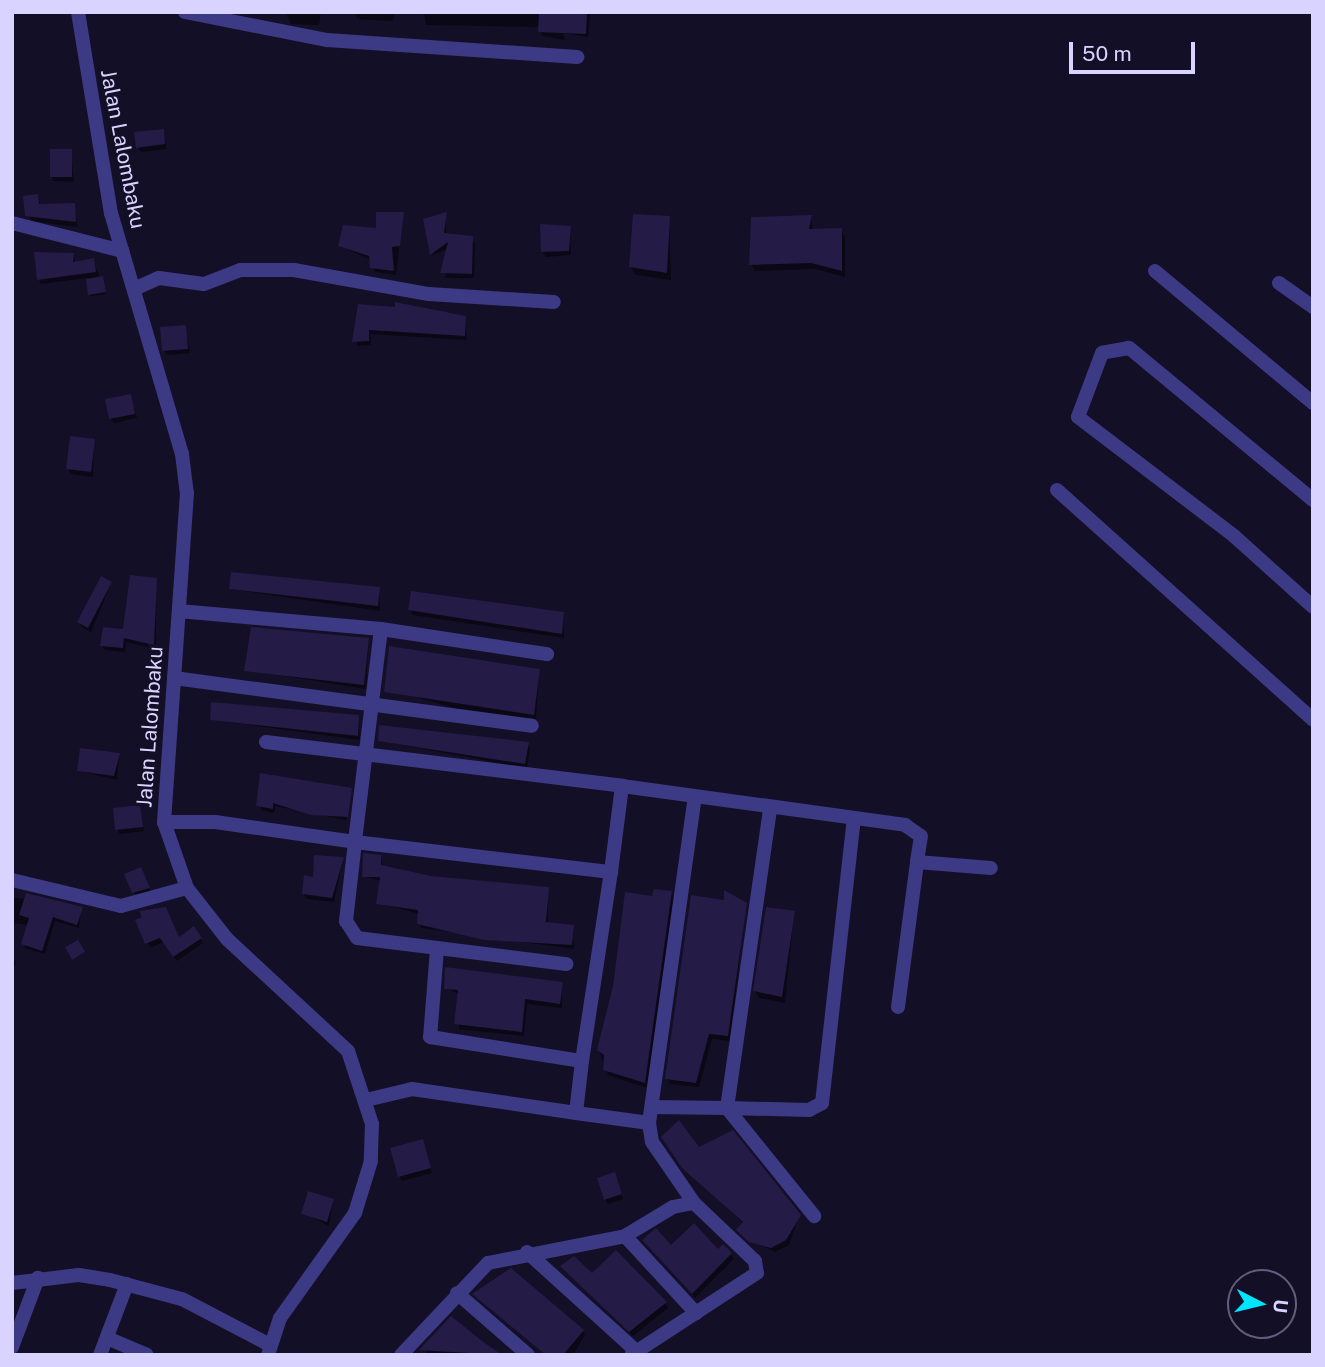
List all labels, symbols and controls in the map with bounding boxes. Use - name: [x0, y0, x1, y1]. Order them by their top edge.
- scale bar: [1073, 28, 1199, 72]
- text: 50 m: [1082, 41, 1132, 66]
- street label: Jalan Lalombaku: [95, 67, 151, 231]
- street label: Jalan Lalombaku: [132, 645, 168, 809]
- north arrow: [1227, 1269, 1297, 1339]
- text: U: [1269, 1298, 1293, 1314]

